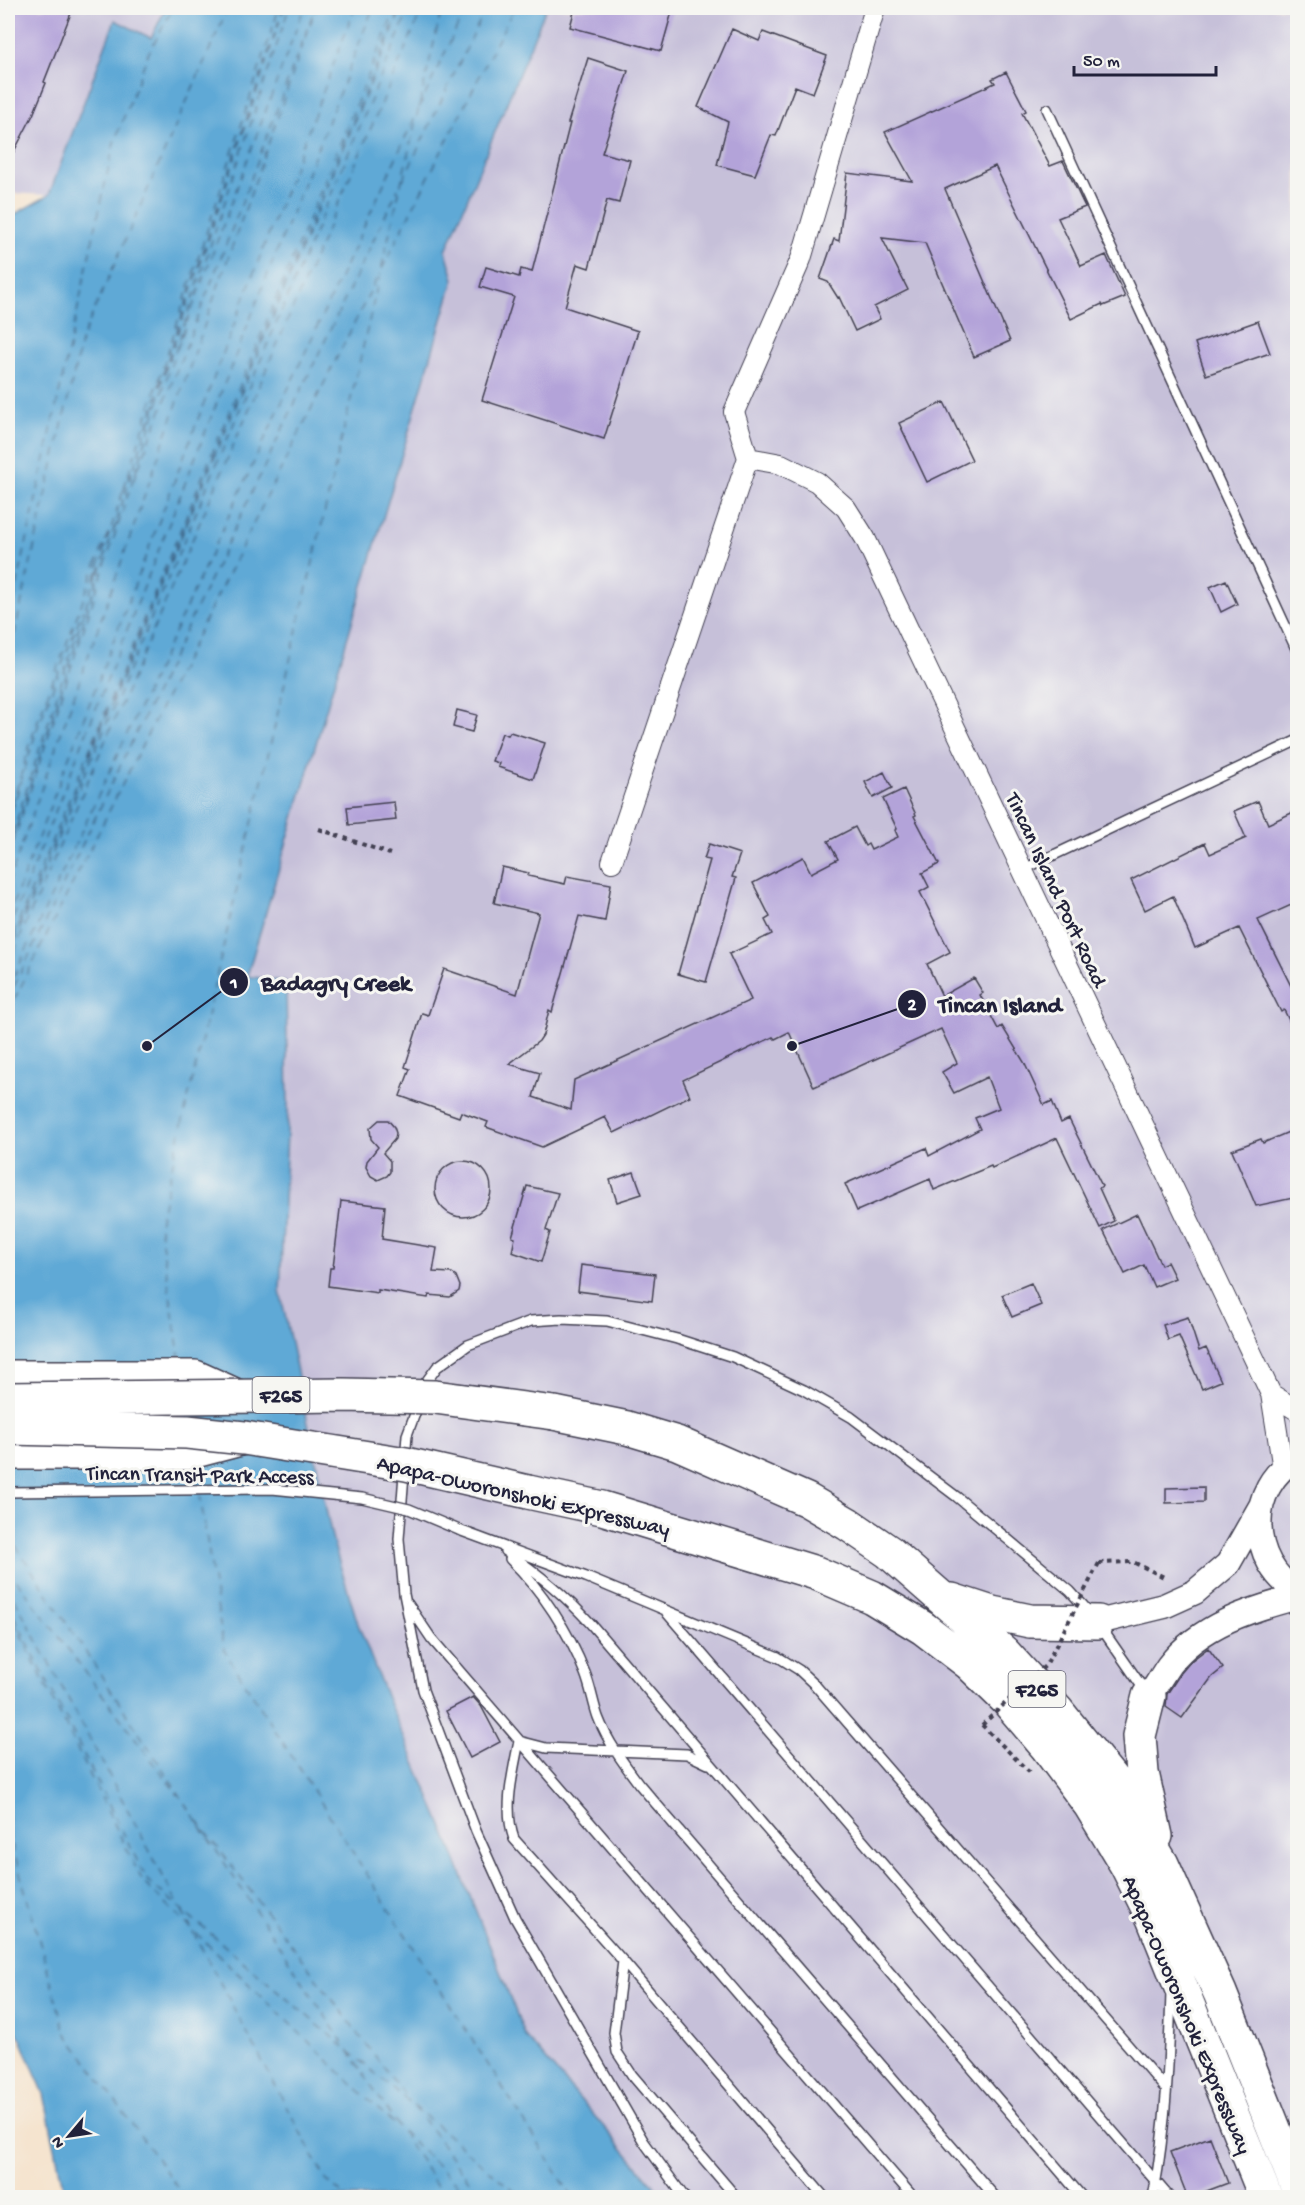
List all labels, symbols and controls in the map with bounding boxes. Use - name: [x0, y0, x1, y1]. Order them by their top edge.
- scale bar: [1074, 39, 1216, 77]
- text: 50 m: [1083, 52, 1120, 73]
- street label: Tincan Island Port Road: [997, 787, 1112, 994]
- callout: Badagry Creek: [219, 961, 422, 1003]
- text: Badagry Creek: [260, 971, 414, 1000]
- text: 1: [229, 974, 238, 995]
- callout: Tincan Island: [897, 983, 1074, 1025]
- text: Tincan Island: [936, 993, 1064, 1022]
- text: 2: [908, 996, 917, 1017]
- road number: F265: [252, 1377, 310, 1413]
- street label: Apapa-Oworonshoki Expressway: [374, 1451, 672, 1544]
- street label: Tincan Transit Park Access: [84, 1462, 315, 1492]
- road number: F265: [1008, 1671, 1066, 1707]
- street label: Apapa-Oworonshoki Expressway: [1115, 1872, 1256, 2159]
- north arrow: [39, 2106, 99, 2166]
- text: N: [48, 2132, 70, 2151]

